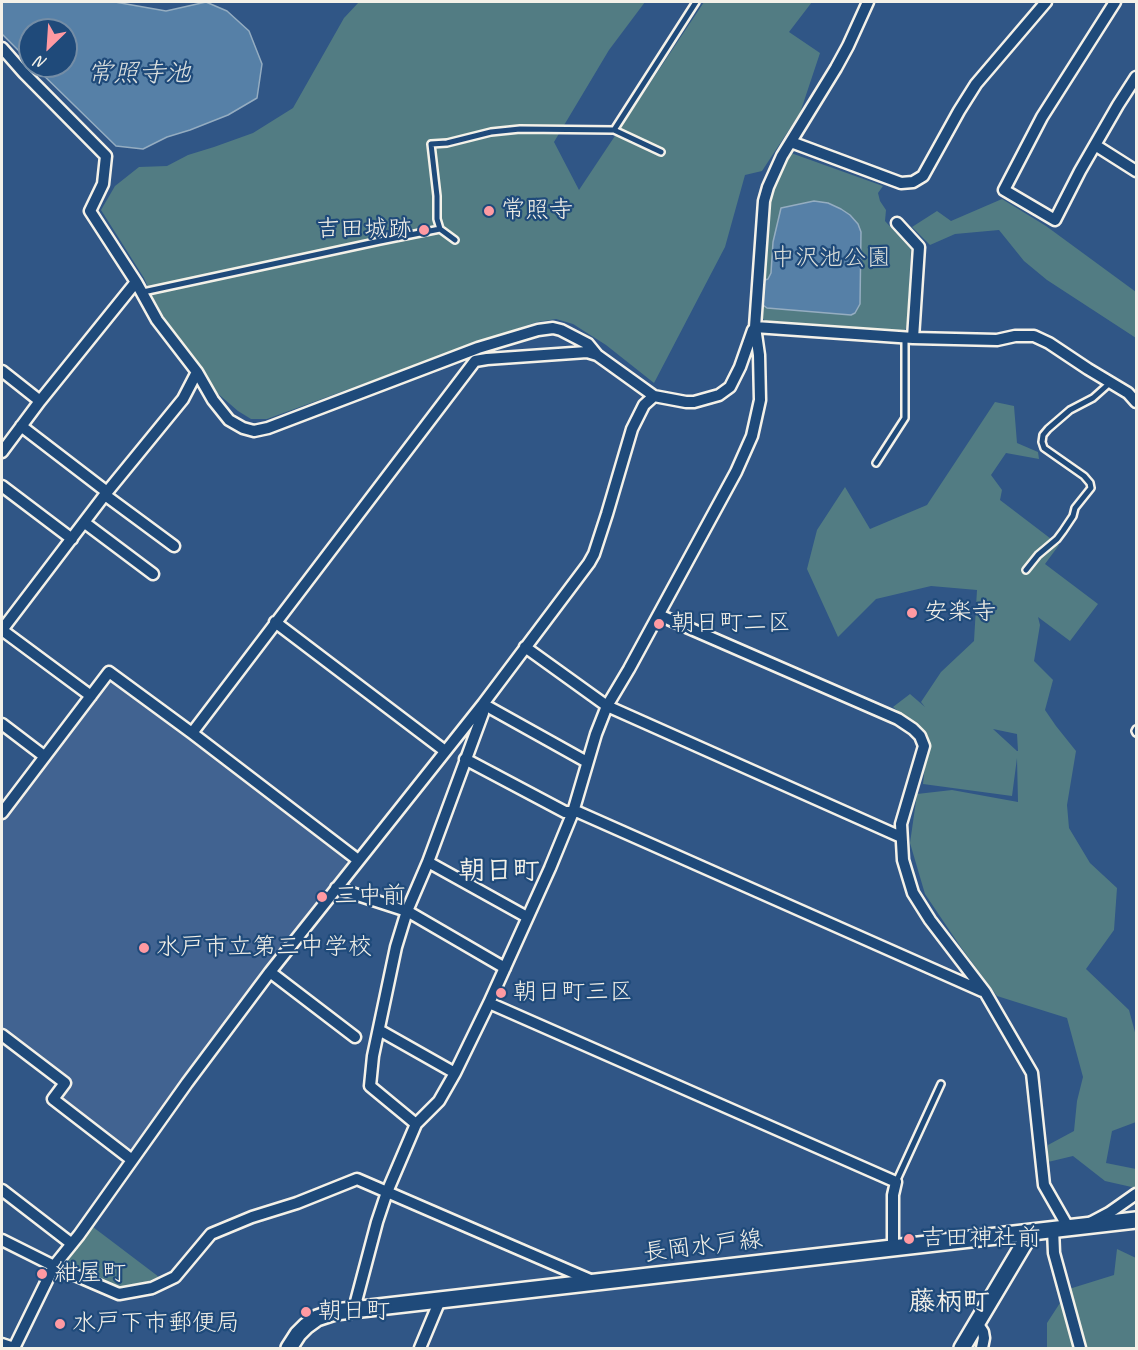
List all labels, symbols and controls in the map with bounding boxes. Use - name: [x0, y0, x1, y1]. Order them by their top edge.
- north arrow: [18, 18, 78, 78]
- text: N: [33, 51, 50, 74]
- water label: 常照寺池: [87, 58, 191, 90]
- place label: 常照寺: [501, 197, 573, 225]
- marker: 常照寺: [482, 204, 496, 218]
- place label: 吉田城跡: [316, 216, 412, 244]
- marker: 吉田城跡: [417, 223, 431, 237]
- park label: 中沢池公園: [771, 245, 891, 273]
- place label: 安楽寺: [924, 599, 996, 627]
- marker: 安楽寺: [905, 606, 919, 620]
- place label: 朝日町二区: [671, 610, 791, 638]
- marker: 朝日町二区: [652, 617, 666, 631]
- district label: 朝日町: [459, 856, 539, 888]
- place label: 三中前: [334, 883, 406, 911]
- marker: 三中前: [315, 890, 329, 904]
- place label: 水戸市立第三中学校: [156, 934, 372, 962]
- marker: 水戸市立第三中学校: [137, 941, 151, 955]
- place label: 朝日町三区: [513, 979, 633, 1007]
- marker: 朝日町三区: [494, 986, 508, 1000]
- street label: 長岡水戸線: [642, 1225, 764, 1269]
- place label: 吉田神社前: [921, 1225, 1041, 1253]
- marker: 吉田神社前: [902, 1232, 916, 1246]
- place label: 紺屋町: [54, 1260, 126, 1288]
- marker: 紺屋町: [35, 1267, 49, 1281]
- district label: 藤柄町: [909, 1287, 989, 1319]
- place label: 朝日町: [318, 1298, 390, 1326]
- marker: 朝日町: [299, 1305, 313, 1319]
- place label: 水戸下市郵便局: [72, 1310, 240, 1338]
- marker: 水戸下市郵便局: [53, 1317, 67, 1331]

